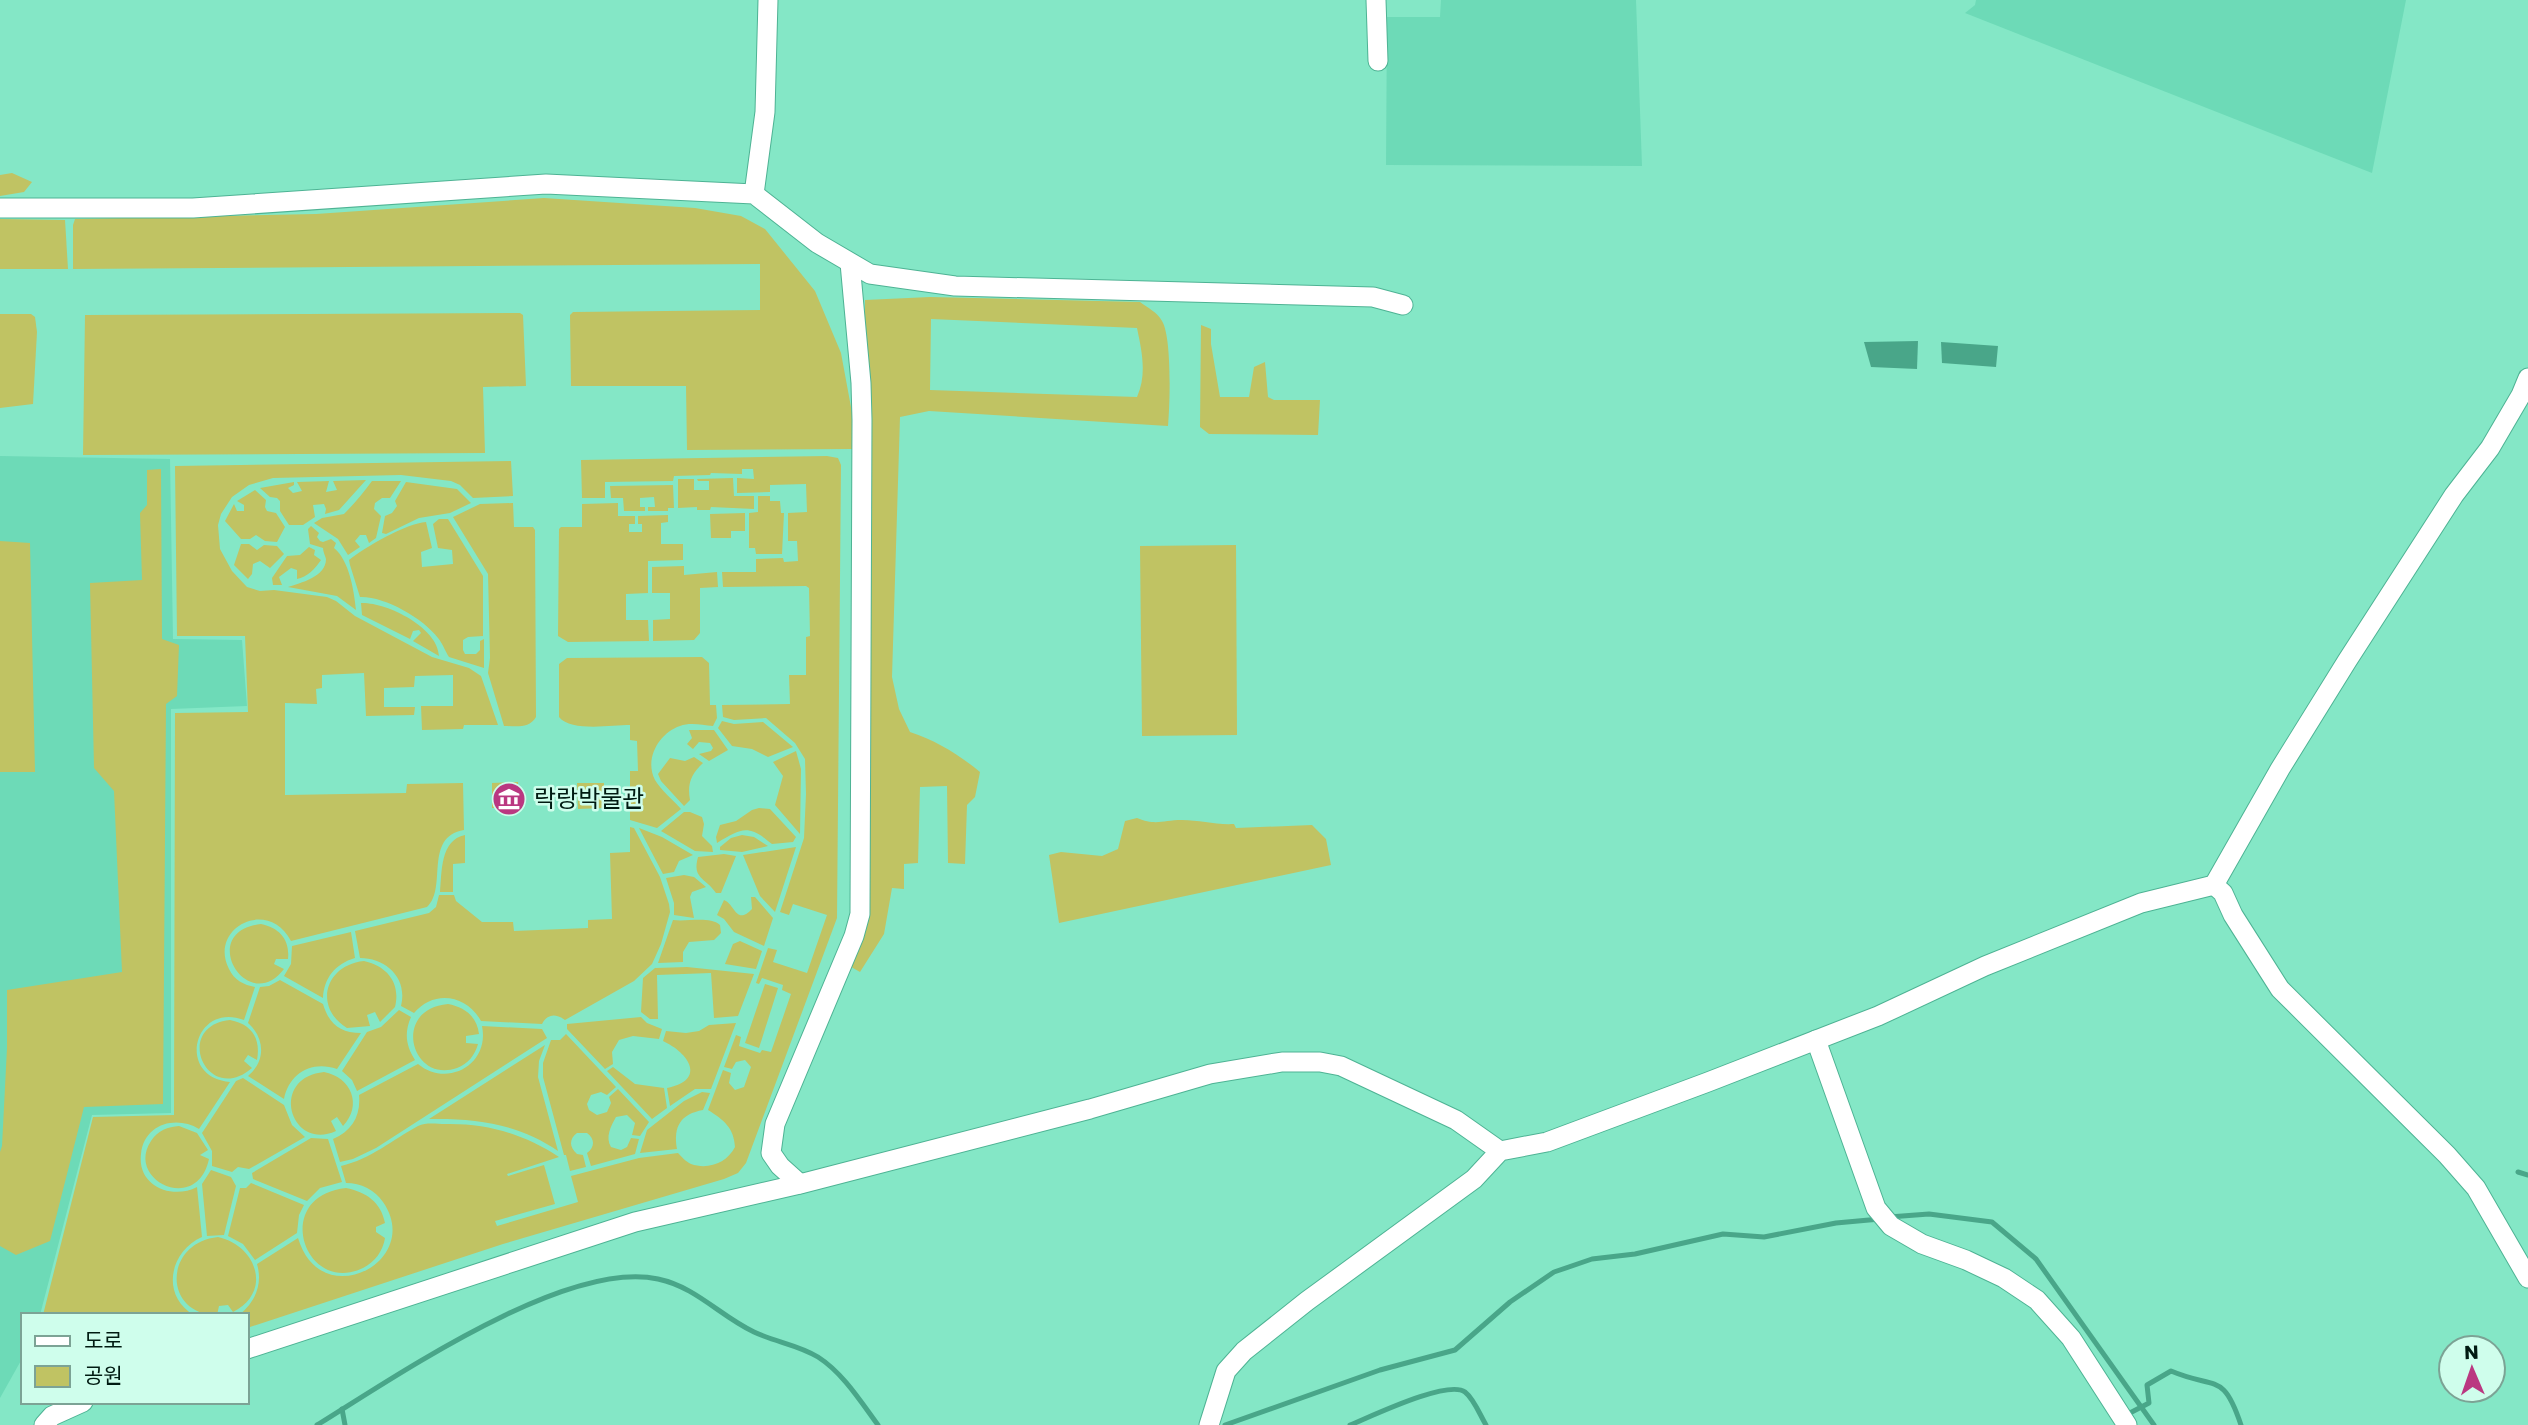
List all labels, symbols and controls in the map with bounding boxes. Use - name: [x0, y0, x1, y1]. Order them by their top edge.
- museum icon: 락랑박물관: [490, 780, 528, 818]
- place label: 락랑박물관: [534, 782, 644, 815]
- legend: [21, 1313, 248, 1404]
- text: 도로: [84, 1326, 123, 1355]
- north arrow: [2437, 1334, 2507, 1404]
- text: N: [2464, 1339, 2479, 1366]
- text: 공원: [84, 1361, 123, 1390]

